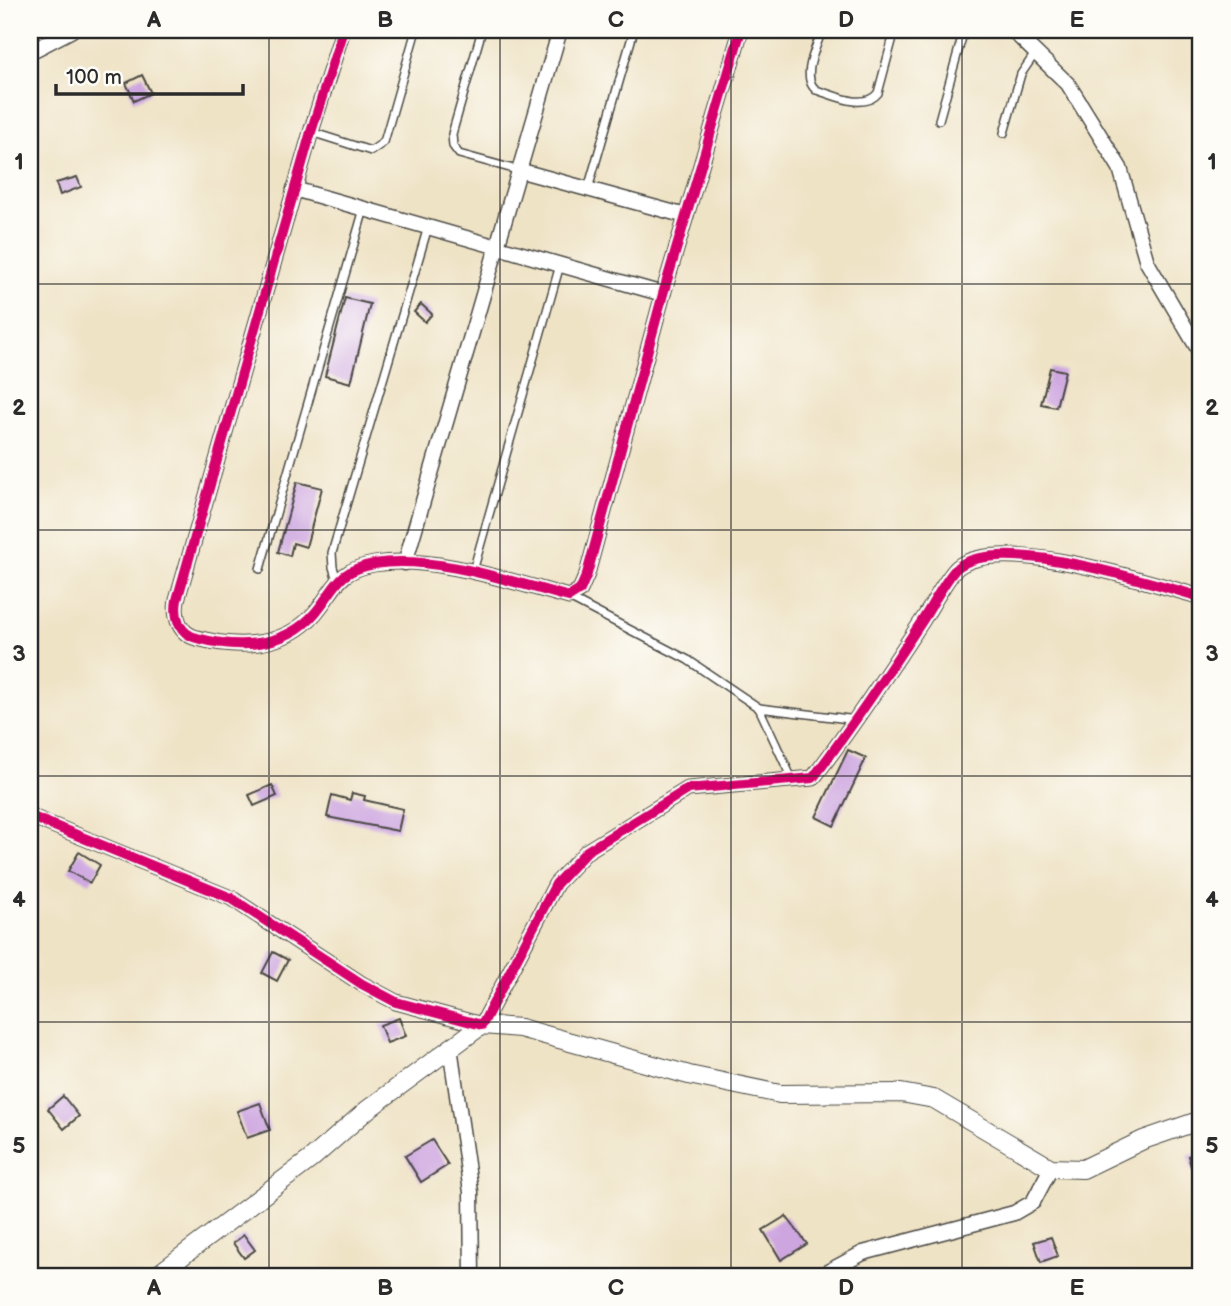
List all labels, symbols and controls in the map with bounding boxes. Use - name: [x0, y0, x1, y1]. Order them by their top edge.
- text: A: [146, 6, 162, 34]
- text: B: [377, 6, 393, 34]
- text: C: [608, 6, 624, 34]
- text: D: [838, 6, 854, 34]
- text: E: [1070, 6, 1085, 34]
- scale bar: [56, 52, 243, 96]
- text: 100 m: [66, 65, 122, 90]
- text: 1: [14, 148, 24, 176]
- text: 1: [1207, 148, 1217, 176]
- text: 2: [12, 394, 26, 422]
- text: 2: [1205, 394, 1219, 422]
- text: 3: [12, 640, 26, 668]
- text: 3: [1205, 640, 1219, 668]
- text: 4: [12, 886, 26, 914]
- text: 4: [1205, 886, 1219, 914]
- text: 5: [12, 1132, 26, 1160]
- text: 5: [1205, 1132, 1219, 1160]
- text: A: [146, 1274, 162, 1302]
- text: B: [377, 1274, 393, 1302]
- text: C: [608, 1274, 624, 1302]
- text: D: [838, 1274, 854, 1302]
- text: E: [1070, 1274, 1085, 1302]

